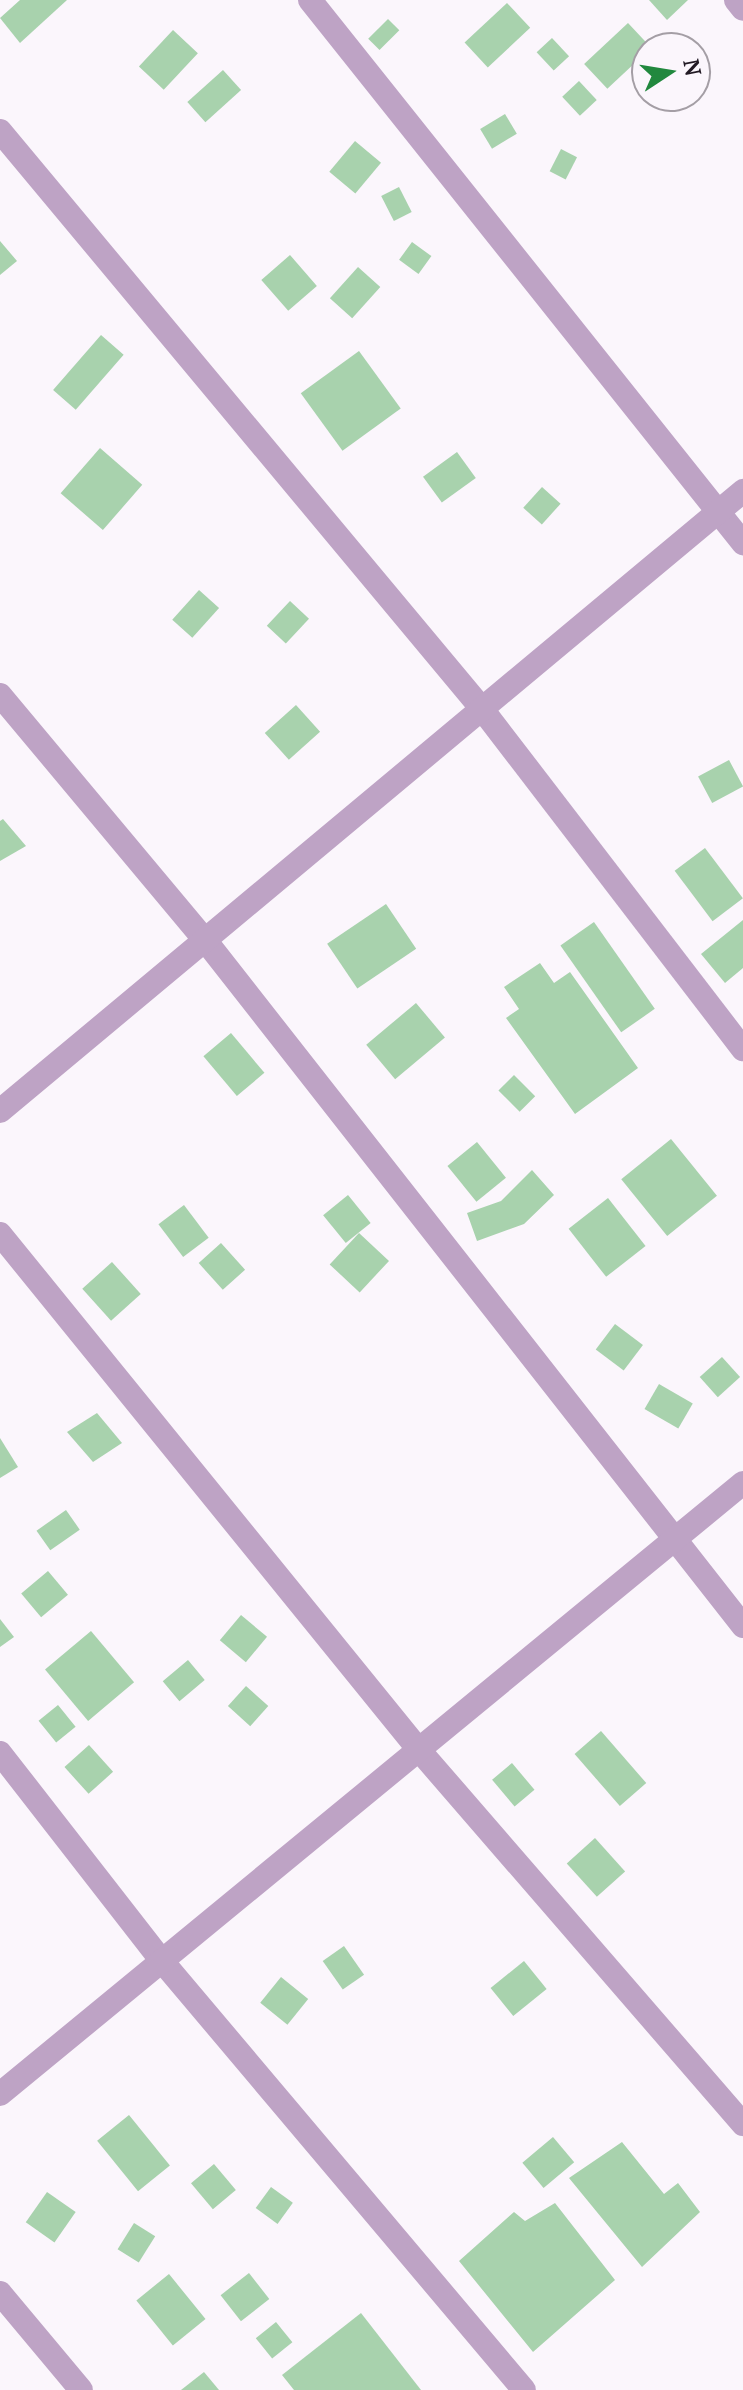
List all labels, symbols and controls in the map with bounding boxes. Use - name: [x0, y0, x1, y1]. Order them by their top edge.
- north arrow: [631, 32, 711, 112]
- text: N: [677, 56, 709, 78]

